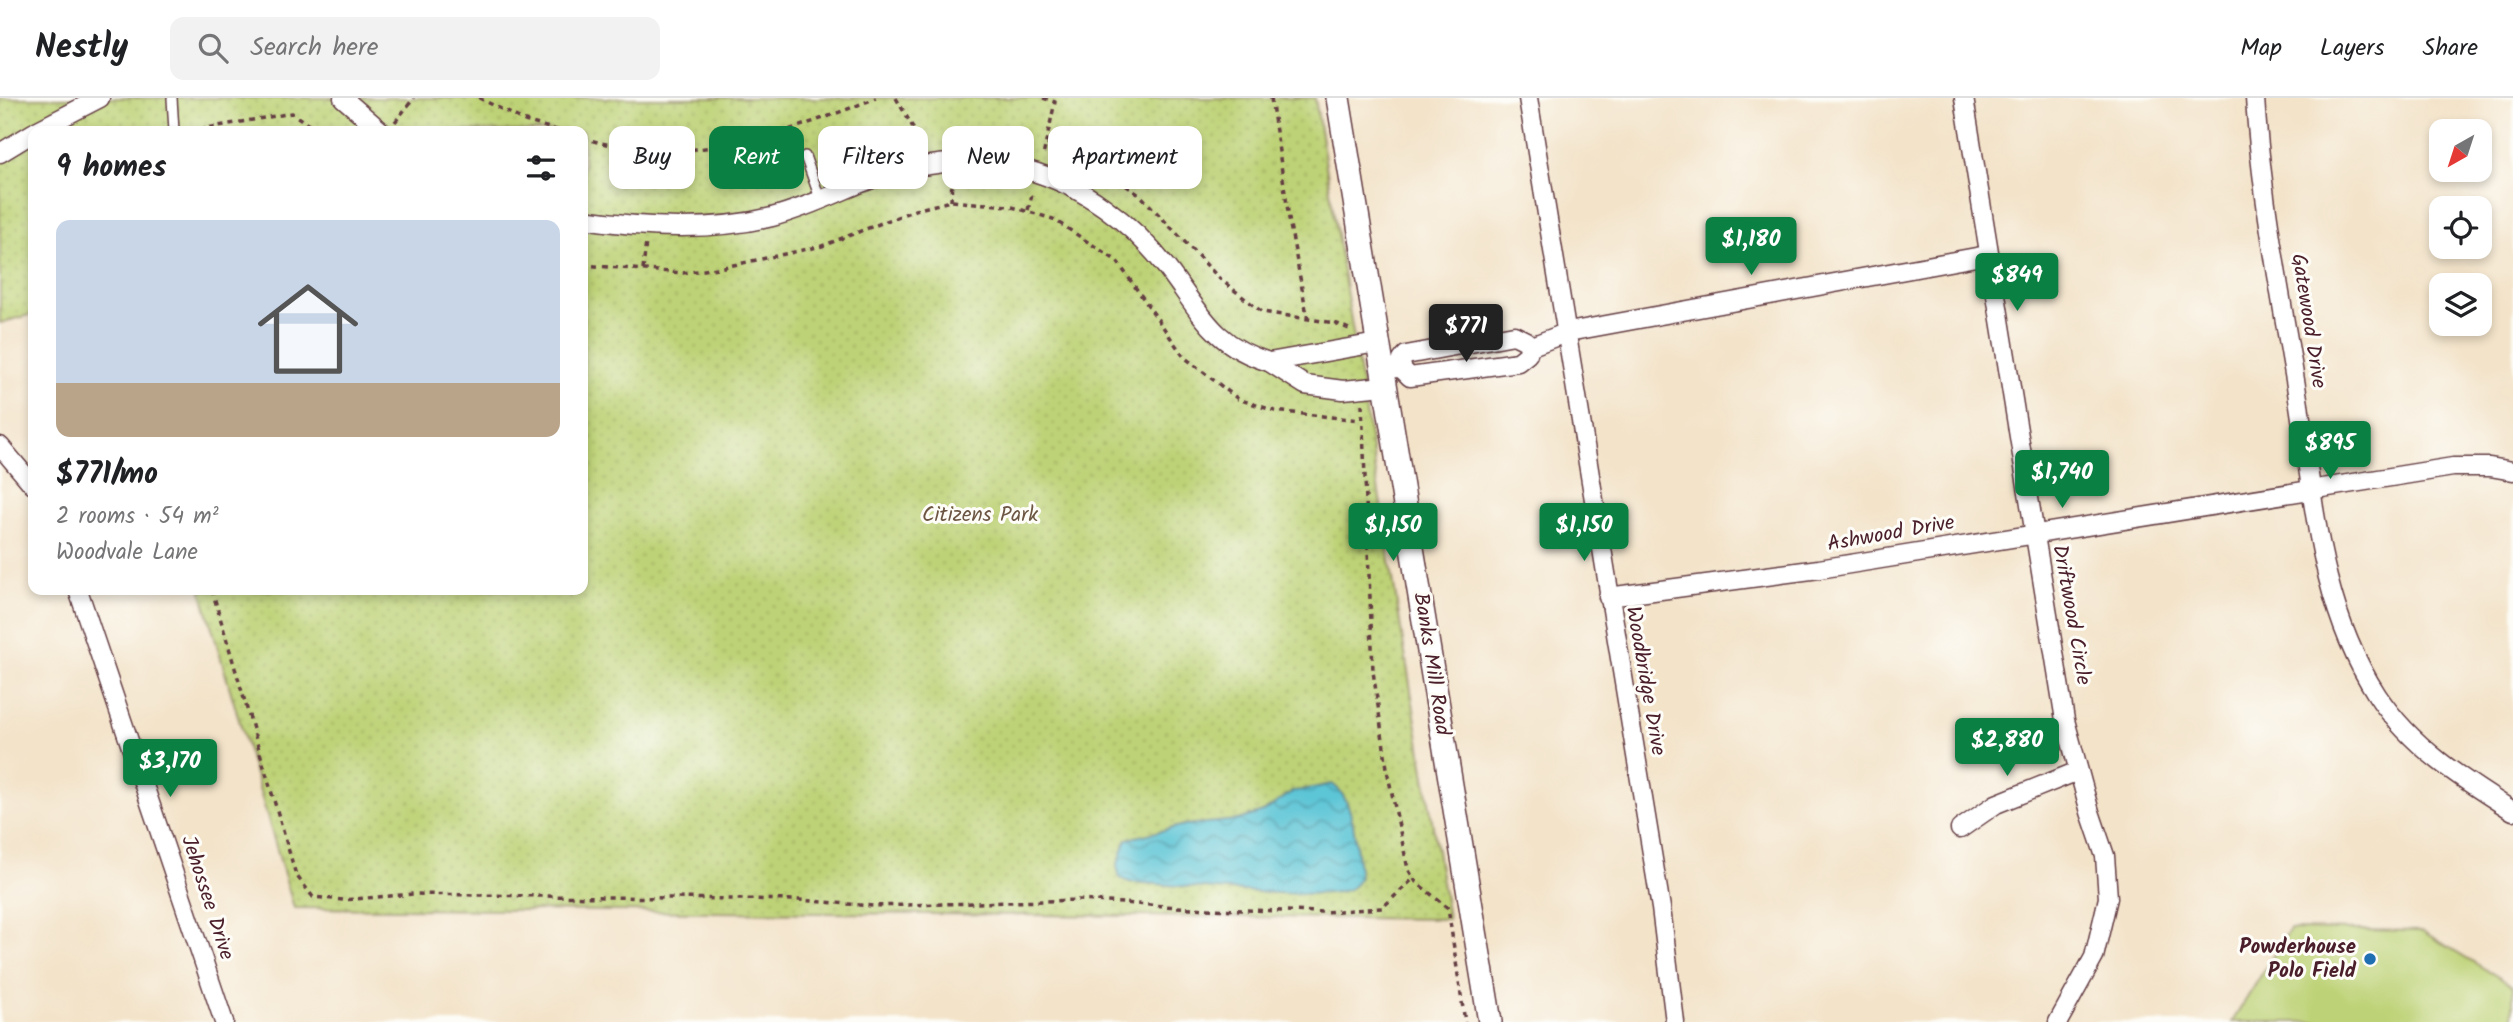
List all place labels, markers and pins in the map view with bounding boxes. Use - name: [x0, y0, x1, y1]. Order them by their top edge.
- pin: $1,180: [1694, 218, 1808, 277]
- pin: $849: [1976, 254, 2058, 313]
- pin: $771: [1425, 304, 1507, 364]
- pin: $895: [2289, 422, 2371, 481]
- pin: $1,740: [2005, 450, 2119, 510]
- pin: $1,150: [1336, 504, 1450, 563]
- pin: $1,150: [1527, 504, 1641, 563]
- pin: $2,880: [1950, 718, 2064, 778]
- pin: $3,170: [113, 740, 227, 799]
- place label: Powderhouse Polo Field: [2239, 931, 2357, 988]
- marker: Powderhouse Polo Field: [2362, 951, 2378, 967]

